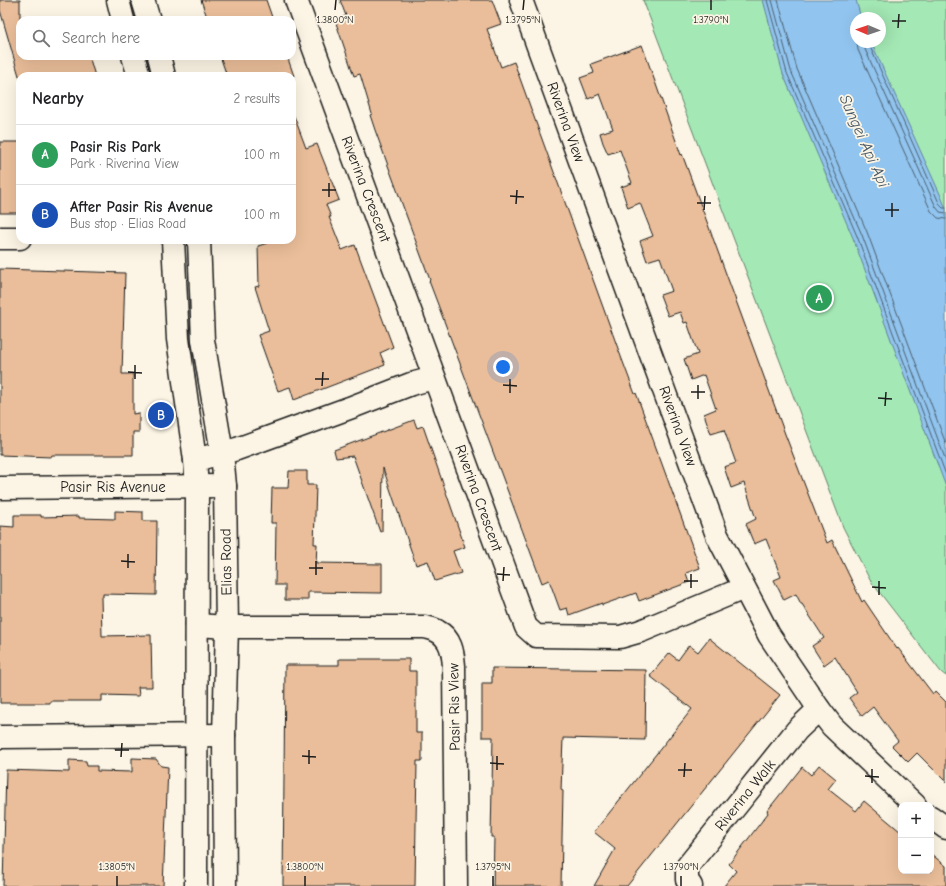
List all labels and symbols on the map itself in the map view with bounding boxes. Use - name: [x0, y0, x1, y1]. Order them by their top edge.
- north arrow: [850, 12, 886, 48]
- text: 1.3800°N: [317, 14, 353, 26]
- text: 1.3795°N: [505, 14, 541, 26]
- text: 1.3790°N: [693, 14, 729, 26]
- street label: Riverina View: [543, 79, 589, 165]
- water label: Sungei Api Api: [835, 92, 893, 191]
- street label: Riverina Crescent: [338, 133, 395, 245]
- pin: A: [806, 283, 832, 313]
- your location: [493, 357, 513, 377]
- street label: Riverina View: [655, 383, 701, 469]
- pin: B: [148, 400, 174, 430]
- street label: Riverina Crescent: [451, 442, 507, 554]
- street label: Pasir Ris Avenue: [60, 478, 166, 496]
- street label: Elias Road: [216, 528, 236, 596]
- street label: Pasir Ris View: [444, 663, 464, 751]
- street label: Riverina Walk: [711, 755, 780, 834]
- text: 1.3805°N: [99, 861, 135, 873]
- text: 1.3800°N: [287, 861, 323, 873]
- text: 1.3795°N: [475, 861, 511, 873]
- text: 1.3790°N: [663, 861, 699, 873]

